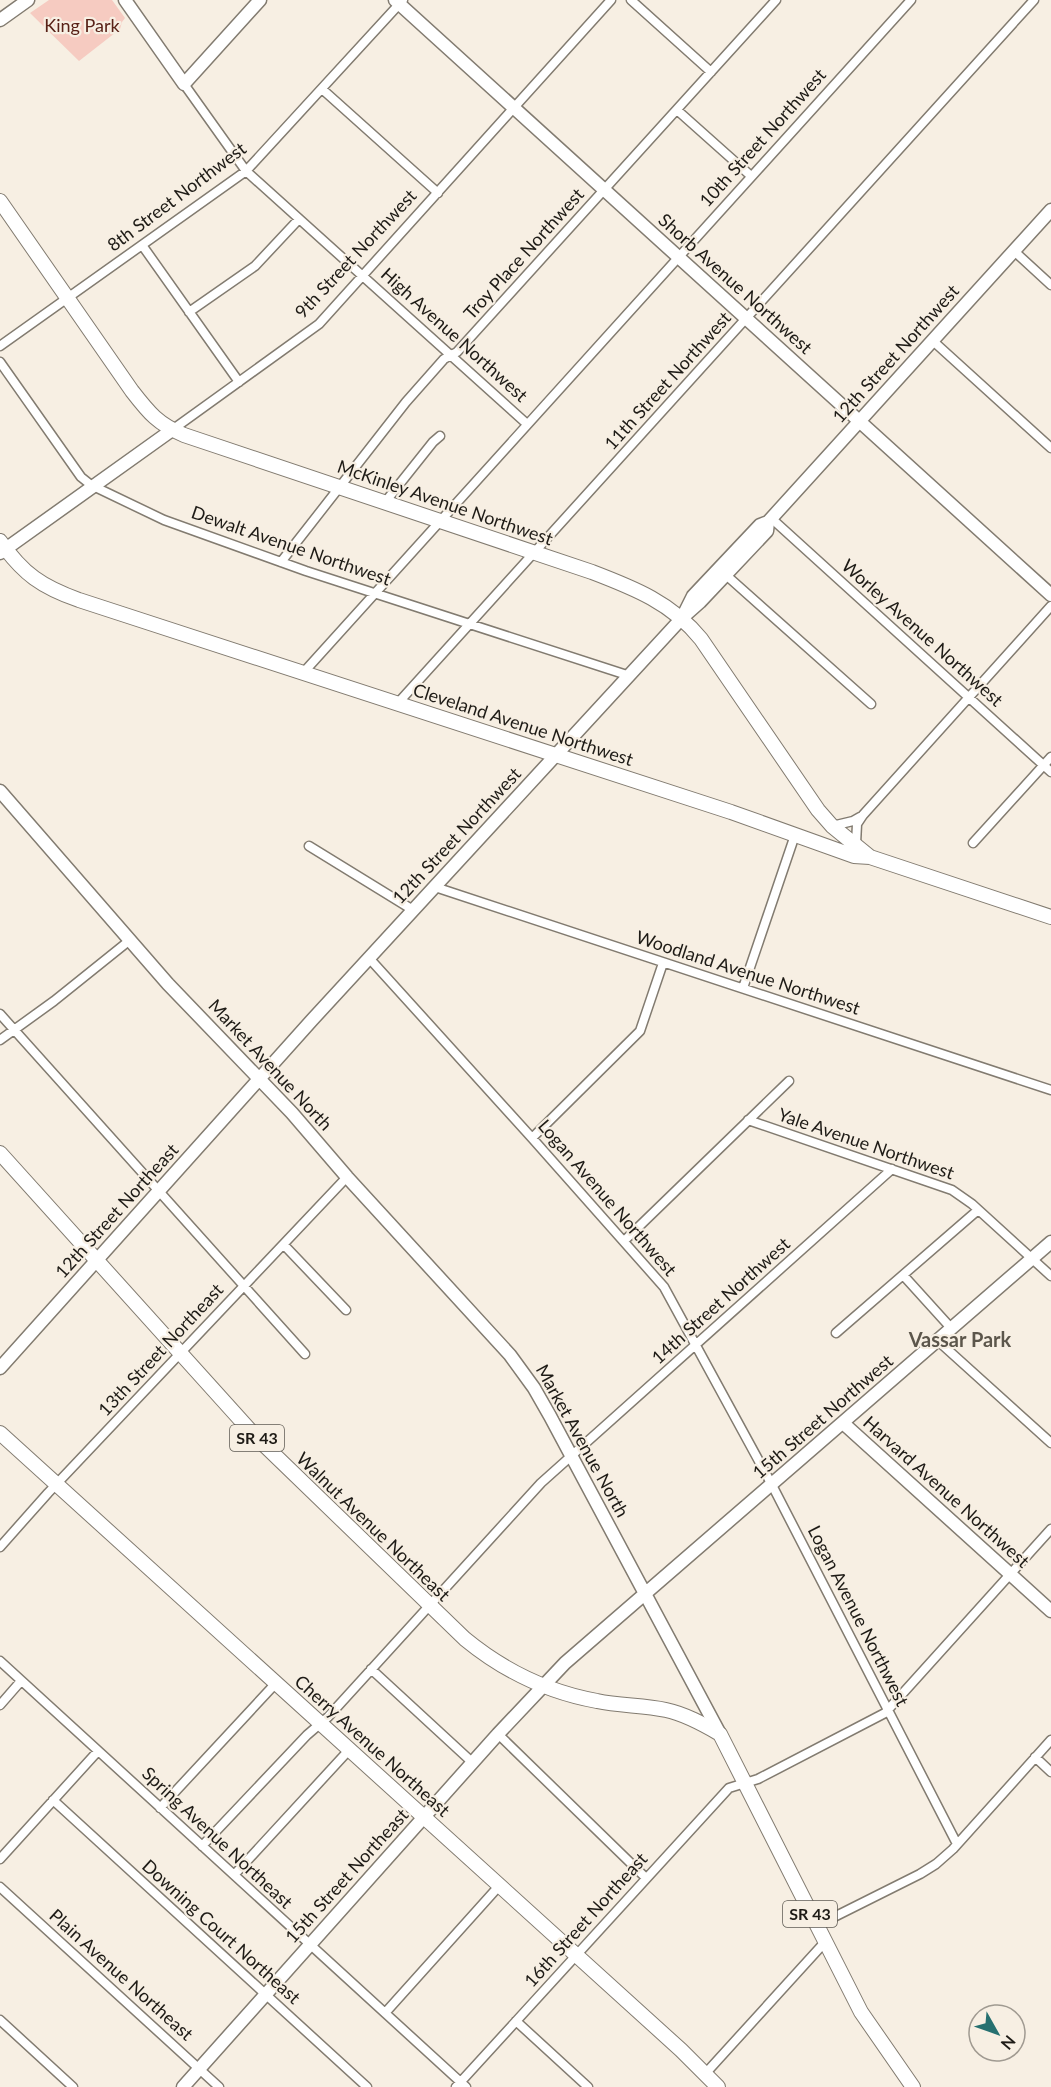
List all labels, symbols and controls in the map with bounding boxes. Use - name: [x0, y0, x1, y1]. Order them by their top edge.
- park label: King Park: [44, 14, 121, 36]
- street label: 10th Street Northwest: [694, 63, 830, 211]
- street label: 8th Street Northwest: [103, 137, 251, 256]
- street label: Troy Place Northwest: [458, 183, 588, 324]
- street label: 9th Street Northwest: [290, 184, 421, 322]
- street label: Shorb Avenue Northwest: [654, 208, 817, 358]
- street label: High Avenue Northwest: [377, 263, 533, 406]
- street label: 12th Street Northwest: [827, 279, 963, 427]
- street label: 11th Street Northwest: [599, 306, 735, 454]
- street label: McKinley Avenue Northwest: [335, 455, 556, 549]
- street label: Dewalt Avenue Northwest: [189, 501, 394, 590]
- street label: Worley Avenue Northwest: [838, 554, 1008, 711]
- street label: Cleveland Avenue Northwest: [411, 678, 637, 770]
- street label: 12th Street Northwest: [387, 762, 526, 908]
- street label: Woodland Avenue Northwest: [634, 925, 864, 1019]
- street label: Market Avenue North: [204, 994, 337, 1134]
- street label: Yale Avenue Northwest: [775, 1103, 958, 1184]
- street label: Logan Avenue Northwest: [534, 1115, 682, 1280]
- street label: 12th Street Northeast: [50, 1138, 183, 1282]
- street label: 14th Street Northwest: [647, 1232, 794, 1368]
- street label: 13th Street Northeast: [93, 1278, 228, 1420]
- district label: Vassar Park: [908, 1327, 1012, 1351]
- street label: 15th Street Northwest: [748, 1349, 897, 1483]
- street label: Market Avenue North: [532, 1360, 634, 1521]
- street label: Harvard Avenue Northwest: [859, 1411, 1035, 1572]
- road number: SR 43: [230, 1425, 284, 1451]
- street label: Walnut Avenue Northeast: [292, 1447, 455, 1606]
- street label: Logan Avenue Northwest: [804, 1522, 914, 1710]
- street label: Cherry Avenue Northeast: [291, 1670, 455, 1821]
- street label: Spring Avenue Northeast: [138, 1762, 298, 1913]
- street label: 15th Street Northeast: [280, 1803, 413, 1947]
- street label: 16th Street Northeast: [519, 1847, 652, 1991]
- street label: Downing Court Northeast: [138, 1854, 306, 2008]
- road number: SR 43: [783, 1901, 837, 1927]
- street label: Plain Avenue Northeast: [45, 1904, 199, 2045]
- north arrow: [967, 2003, 1027, 2063]
- text: N: [998, 2032, 1020, 2054]

